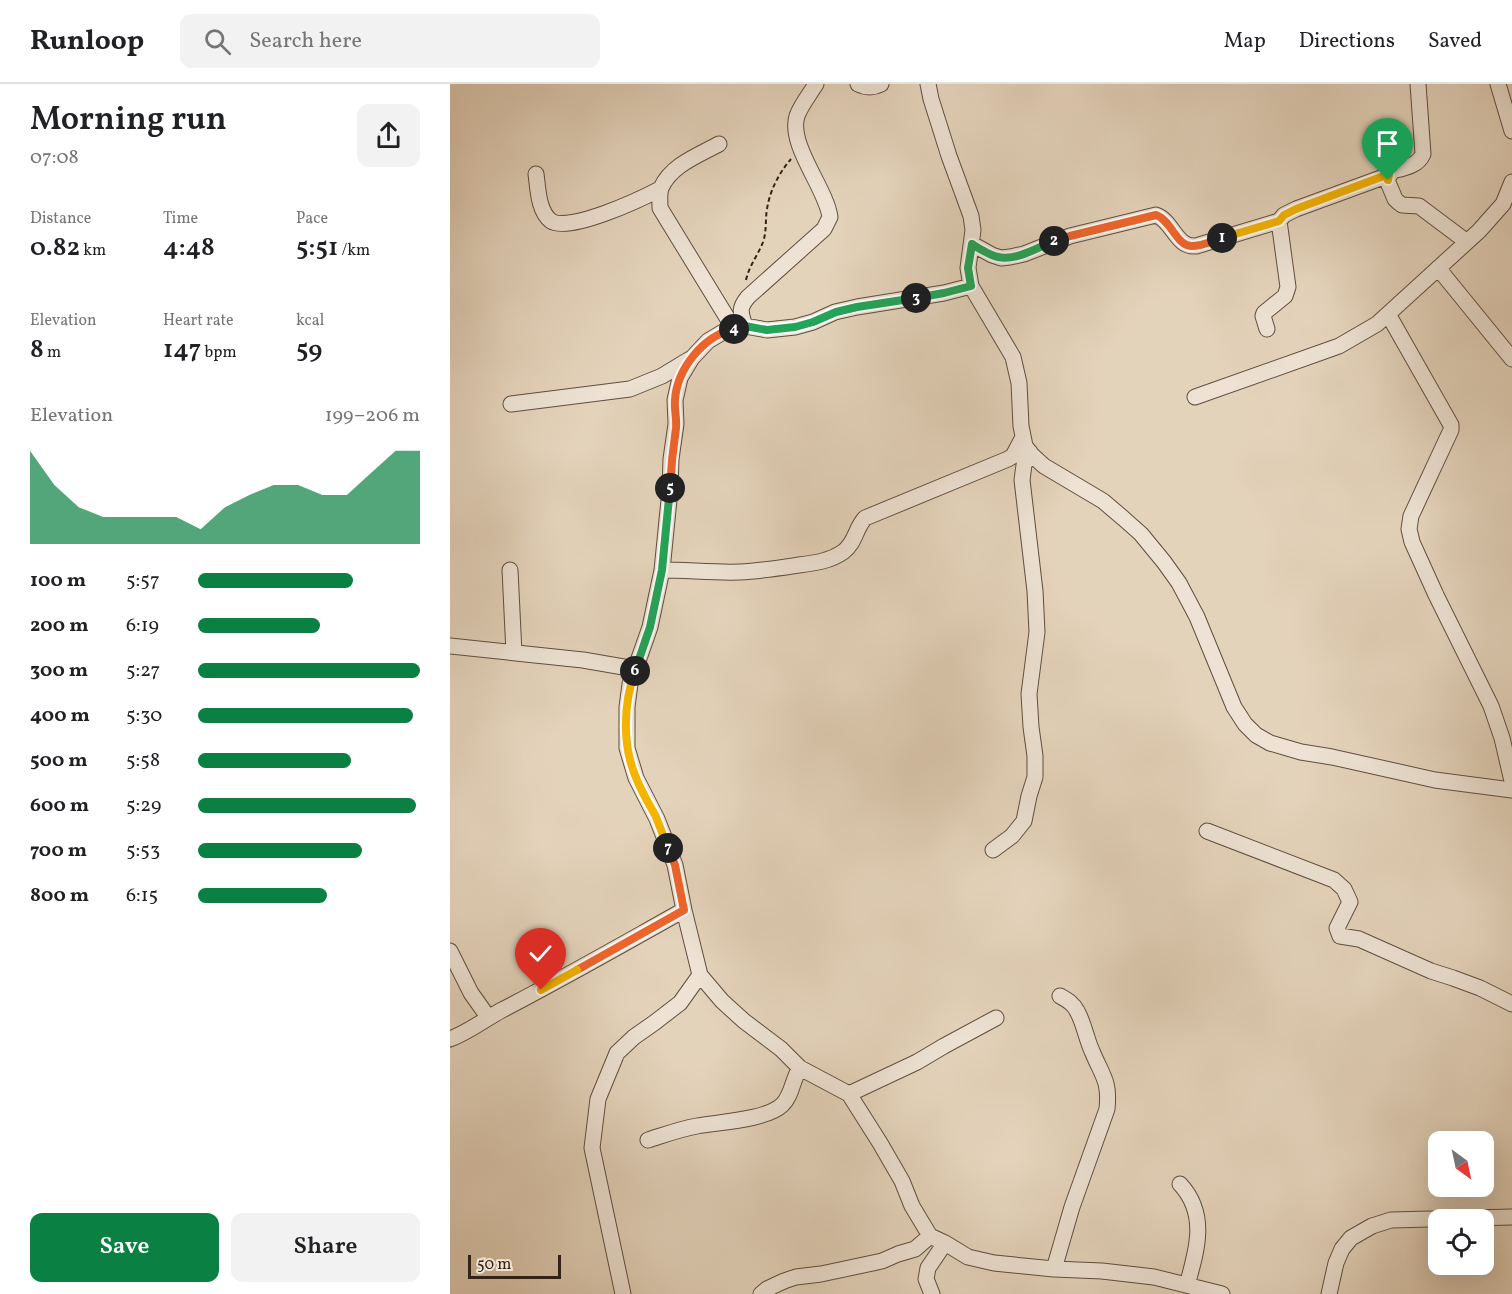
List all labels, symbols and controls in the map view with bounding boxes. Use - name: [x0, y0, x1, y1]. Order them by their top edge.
- search box: [180, 14, 600, 68]
- text: Runloop: [30, 22, 144, 61]
- icon: search: [201, 25, 234, 58]
- text: Search here: [249, 26, 362, 57]
- text: Map: [1224, 27, 1266, 56]
- text: Directions: [1299, 27, 1395, 56]
- text: Saved: [1428, 27, 1482, 56]
- text: Morning run: [30, 98, 227, 144]
- button: share: [357, 104, 420, 167]
- pin: [1362, 118, 1413, 180]
- icon: arrive: [1371, 127, 1404, 160]
- text: 07:08: [30, 144, 79, 172]
- text: Distance: [30, 208, 91, 230]
- text: Time: [163, 208, 198, 230]
- text: Pace: [296, 208, 328, 230]
- pin: 1: [1207, 223, 1237, 253]
- pin: 2: [1039, 226, 1069, 256]
- text: 1: [1219, 227, 1225, 249]
- text: 0.82: [30, 230, 80, 266]
- text: 4:48: [163, 230, 215, 266]
- text: 5:51: [296, 230, 338, 266]
- text: 2: [1050, 230, 1058, 252]
- text: km: [80, 240, 106, 262]
- text: /km: [338, 240, 370, 262]
- pin: 3: [901, 283, 931, 313]
- text: 3: [912, 287, 920, 309]
- text: Elevation: [30, 310, 97, 332]
- text: Heart rate: [163, 310, 234, 332]
- text: kcal: [296, 310, 324, 332]
- pin: 4: [719, 314, 749, 344]
- text: 4: [729, 318, 739, 340]
- text: 8: [30, 332, 44, 368]
- text: 147: [163, 332, 201, 368]
- text: 59: [296, 332, 322, 368]
- text: m: [44, 342, 61, 364]
- text: bpm: [201, 342, 237, 364]
- text: Elevation: [30, 402, 113, 430]
- text: 199–206 m: [325, 402, 420, 430]
- pin: 5: [655, 473, 685, 503]
- text: 5: [666, 477, 674, 499]
- text: 100 m: [30, 567, 86, 595]
- text: 5:57: [126, 567, 160, 595]
- text: 200 m: [30, 612, 88, 640]
- text: 6:19: [126, 612, 159, 640]
- pin: 6: [620, 656, 650, 686]
- text: 300 m: [30, 657, 88, 685]
- text: 5:27: [126, 657, 160, 685]
- text: 6: [631, 660, 639, 682]
- text: 400 m: [30, 702, 90, 730]
- text: 5:30: [126, 702, 162, 730]
- text: 500 m: [30, 747, 88, 775]
- text: 5:58: [126, 747, 160, 775]
- text: 600 m: [30, 792, 89, 820]
- text: 5:29: [126, 792, 161, 820]
- pin: 7: [653, 833, 683, 863]
- text: 700 m: [30, 837, 87, 865]
- text: 5:53: [126, 837, 160, 865]
- text: 7: [664, 837, 672, 859]
- text: 800 m: [30, 882, 89, 910]
- text: 6:15: [126, 882, 158, 910]
- pin: [515, 928, 566, 990]
- icon: check: [524, 937, 557, 970]
- north arrow: [1428, 1131, 1494, 1197]
- map controls: [1428, 1131, 1494, 1275]
- button: locate: [1428, 1209, 1494, 1275]
- button: Save: [30, 1213, 219, 1282]
- button: Share: [231, 1213, 420, 1282]
- scale bar: [468, 1252, 561, 1280]
- text: 50 m: [477, 1254, 511, 1276]

